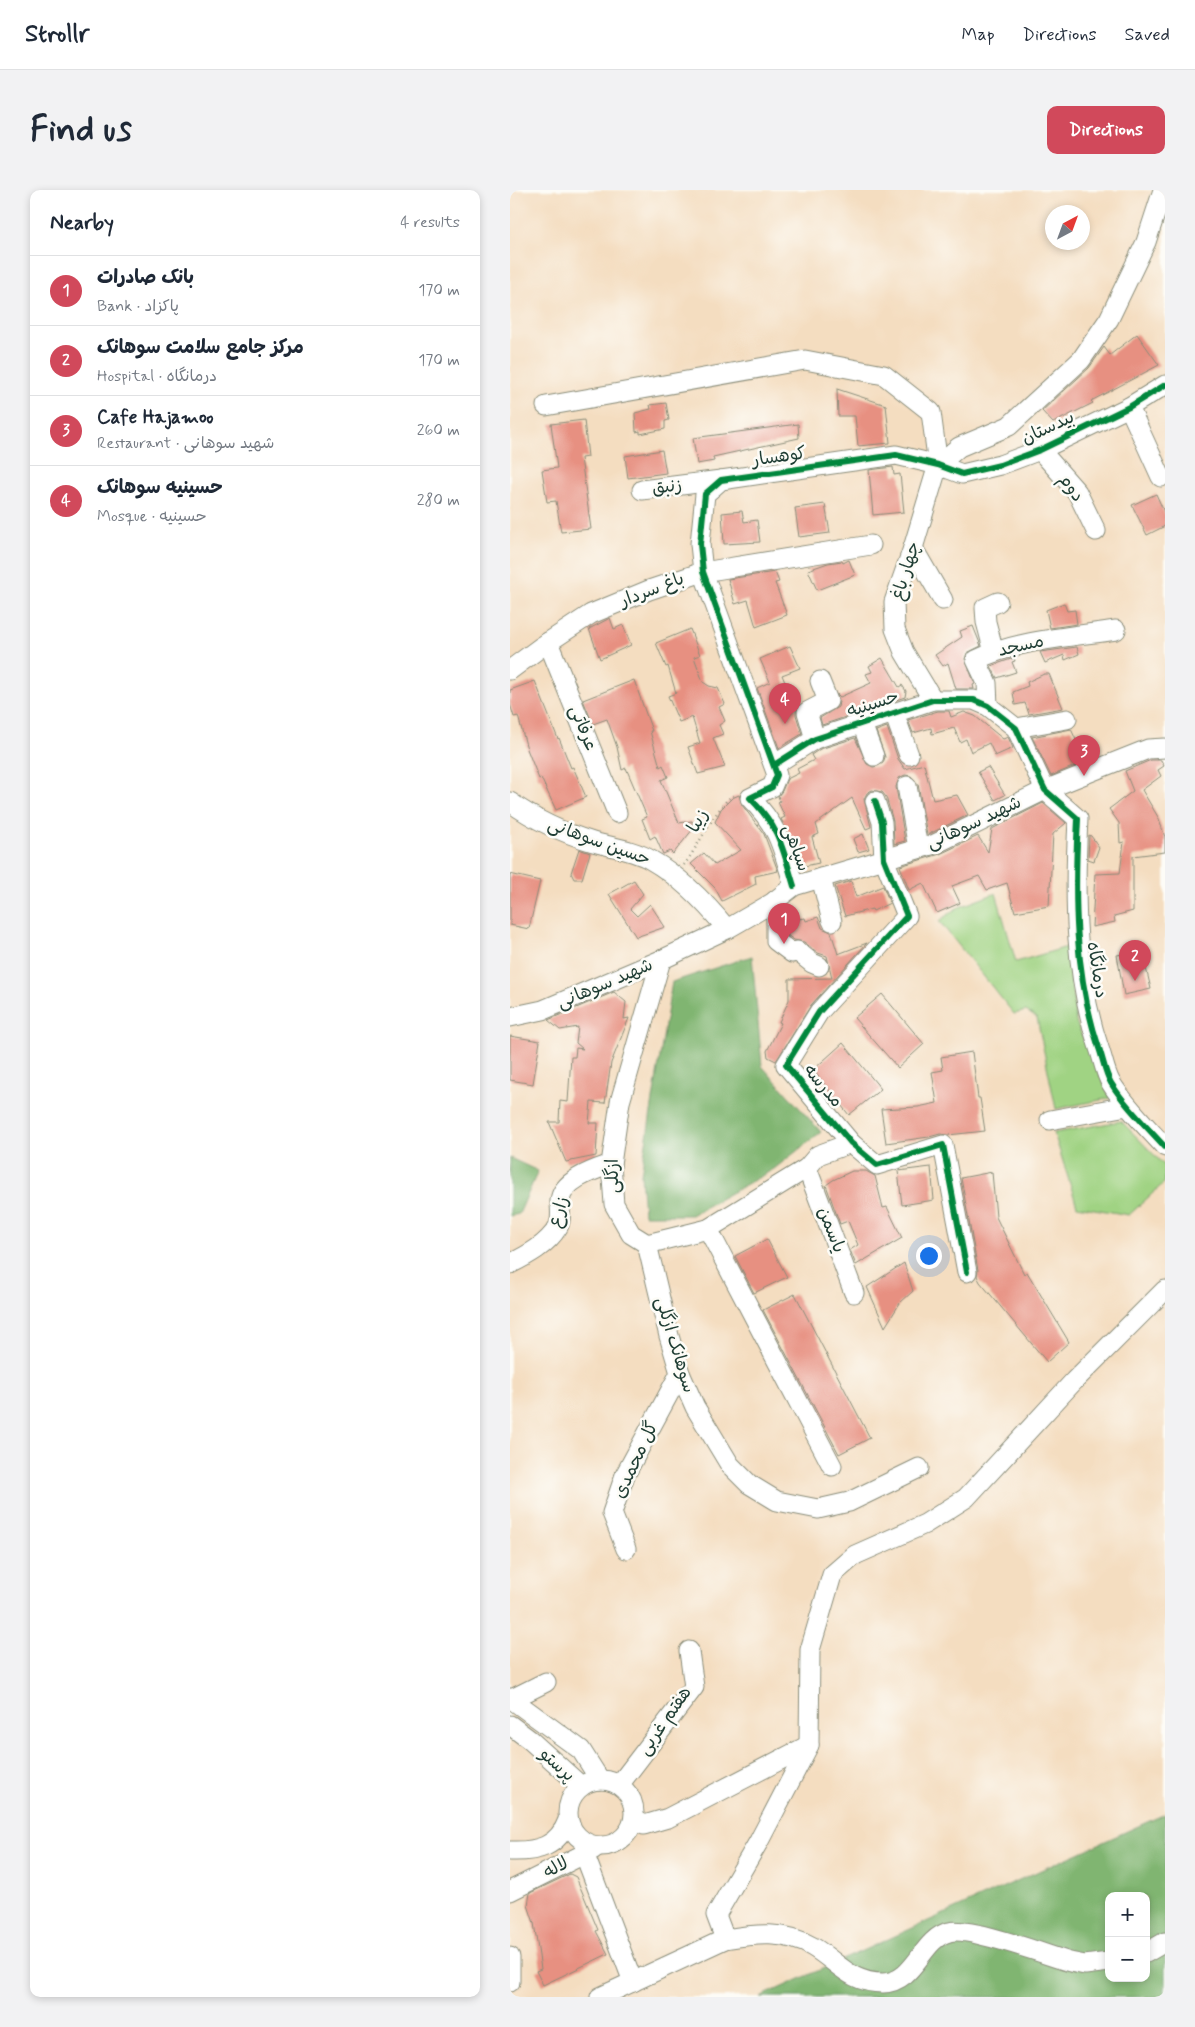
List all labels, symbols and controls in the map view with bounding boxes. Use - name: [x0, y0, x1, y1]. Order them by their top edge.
- text: Strollr: [25, 19, 89, 50]
- text: Map: [962, 23, 995, 47]
- text: Directions: [1023, 23, 1097, 47]
- text: Saved: [1125, 23, 1170, 47]
- button: Directions: [1047, 106, 1165, 154]
- text: Find us: [30, 107, 132, 153]
- north arrow: [1045, 205, 1090, 250]
- text: Nearby: [50, 209, 114, 237]
- text: 4 results: [400, 212, 460, 233]
- text: بانک صادرات: [97, 265, 194, 290]
- text: 1: [62, 280, 70, 301]
- text: 170 m: [418, 280, 460, 301]
- text: Bank · پاکزاد: [97, 296, 179, 317]
- text: مرکز جامع سلامت سوهانک: [97, 335, 304, 360]
- text: 2: [62, 350, 70, 371]
- text: 170 m: [418, 350, 460, 371]
- text: Hospital · درمانگاه: [97, 366, 217, 387]
- text: Cafe Hajamoo: [97, 405, 214, 430]
- street label: بیدستان: [1018, 405, 1078, 451]
- text: 3: [62, 420, 70, 441]
- text: 260 m: [417, 420, 460, 441]
- text: Restaurant · شهید سوهانی: [97, 433, 274, 454]
- street label: کوهسار: [749, 441, 808, 473]
- street label: دوم: [1052, 469, 1089, 507]
- street label: زنبق: [651, 473, 683, 501]
- text: حسینیه سوهانک: [97, 475, 223, 500]
- text: 4: [61, 490, 71, 511]
- text: 280 m: [417, 490, 460, 511]
- text: Mosque · حسینیه: [97, 506, 207, 527]
- street label: چهار باغ: [886, 539, 926, 603]
- street label: باغ سردار: [615, 567, 688, 614]
- street label: مسجد: [996, 629, 1046, 663]
- pin: 4: [769, 683, 801, 724]
- street label: حسینیه: [844, 684, 902, 724]
- street label: عرفاتی: [563, 702, 603, 754]
- pin: 3: [1068, 735, 1100, 776]
- street label: شهید سوهانی: [923, 791, 1025, 855]
- street label: زیبا: [682, 805, 714, 837]
- street label: حسین سوهانی: [544, 812, 654, 872]
- street label: سپاهی: [776, 821, 816, 875]
- pin: 1: [768, 903, 800, 944]
- street label: درمانگاه: [1081, 940, 1113, 1000]
- pin: 2: [1119, 940, 1151, 981]
- street label: شهید سوهانی: [553, 953, 657, 1015]
- street label: مدرسه: [798, 1059, 848, 1113]
- street label: ازگلی: [601, 1158, 625, 1194]
- street label: زارع: [543, 1193, 575, 1231]
- street label: یاسمن: [811, 1204, 851, 1256]
- your location: [916, 1243, 942, 1269]
- street label: سوهانک ازگلی: [649, 1294, 701, 1396]
- street label: گل محمدی: [608, 1417, 664, 1503]
- street label: هفتم غربی: [633, 1682, 698, 1761]
- street label: پرستو: [533, 1742, 580, 1787]
- street label: لاله: [539, 1851, 573, 1885]
- map controls: [1105, 1892, 1150, 1982]
- button: +: [1105, 1892, 1150, 1937]
- button: −: [1105, 1937, 1150, 1982]

